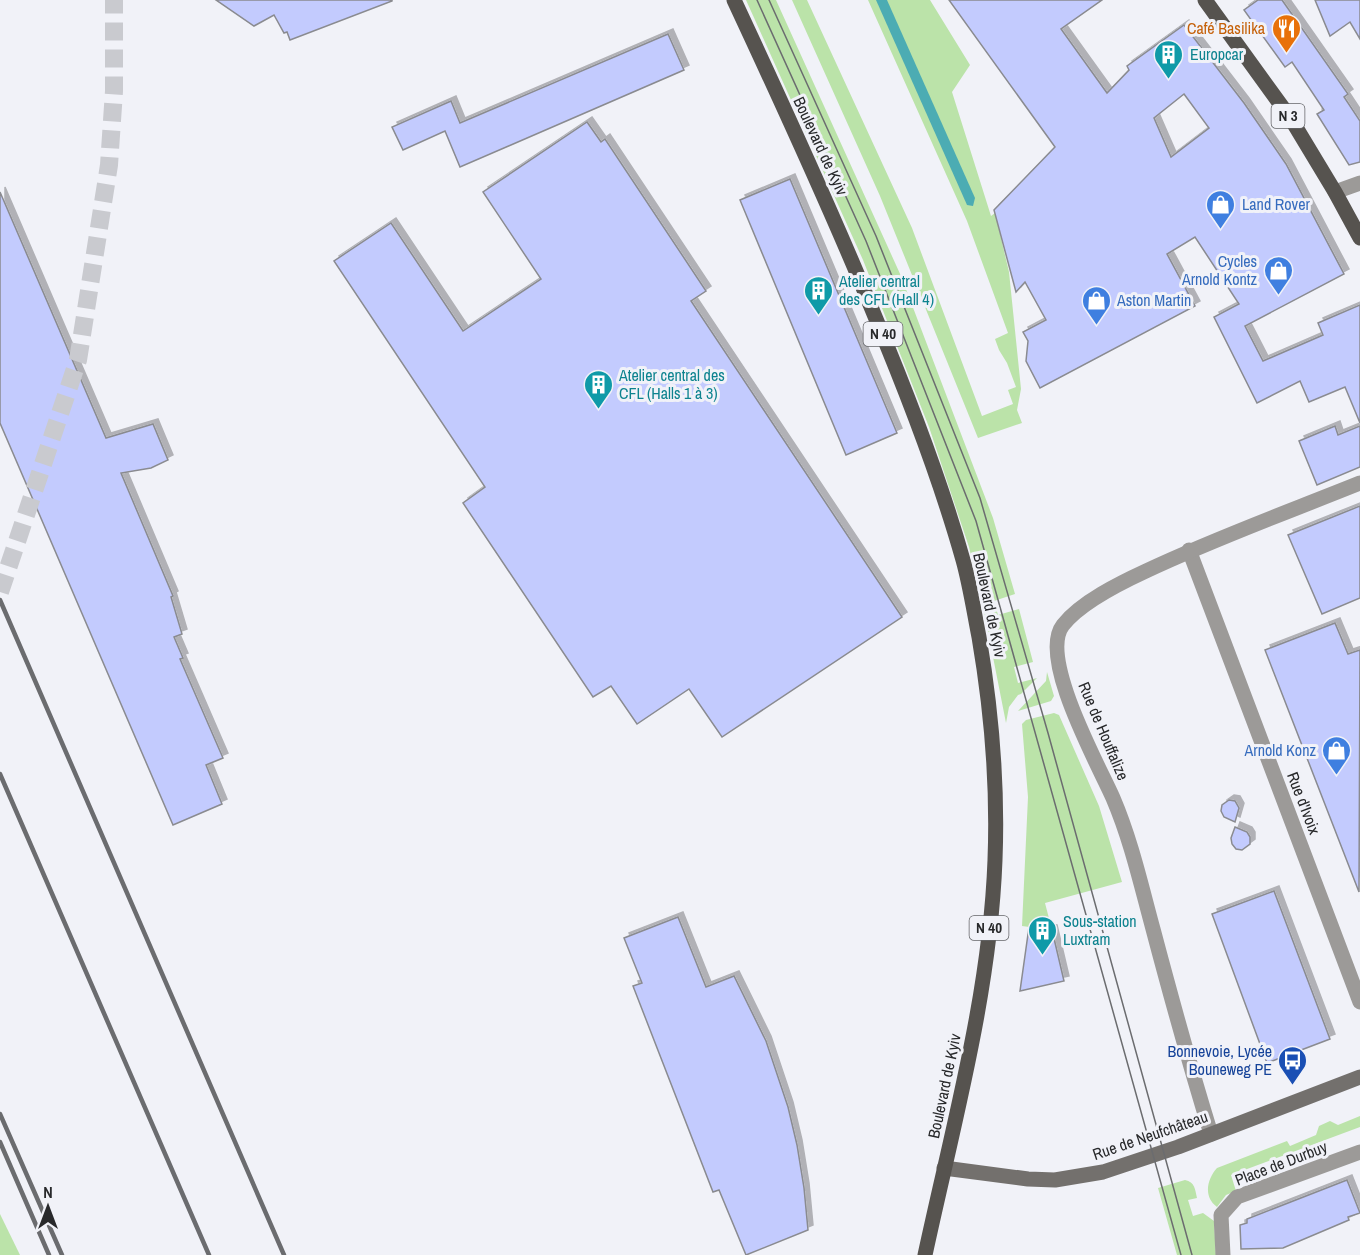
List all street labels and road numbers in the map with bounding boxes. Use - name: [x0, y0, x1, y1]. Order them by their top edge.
- street label: Boulevard de Kyiv: [789, 93, 854, 199]
- road number: N 3: [1272, 104, 1304, 128]
- road number: N 40: [864, 322, 902, 346]
- street label: Boulevard de Kyiv: [968, 551, 1012, 660]
- street label: Rue de Houffalize: [1073, 678, 1135, 784]
- street label: Rue d'Ivoix: [1282, 769, 1326, 838]
- road number: N 40: [970, 916, 1008, 940]
- street label: Boulevard de Kyiv: [922, 1031, 966, 1140]
- street label: Rue de Neufchâteau: [1090, 1105, 1210, 1165]
- street label: Place de Durbuy: [1232, 1135, 1331, 1191]

